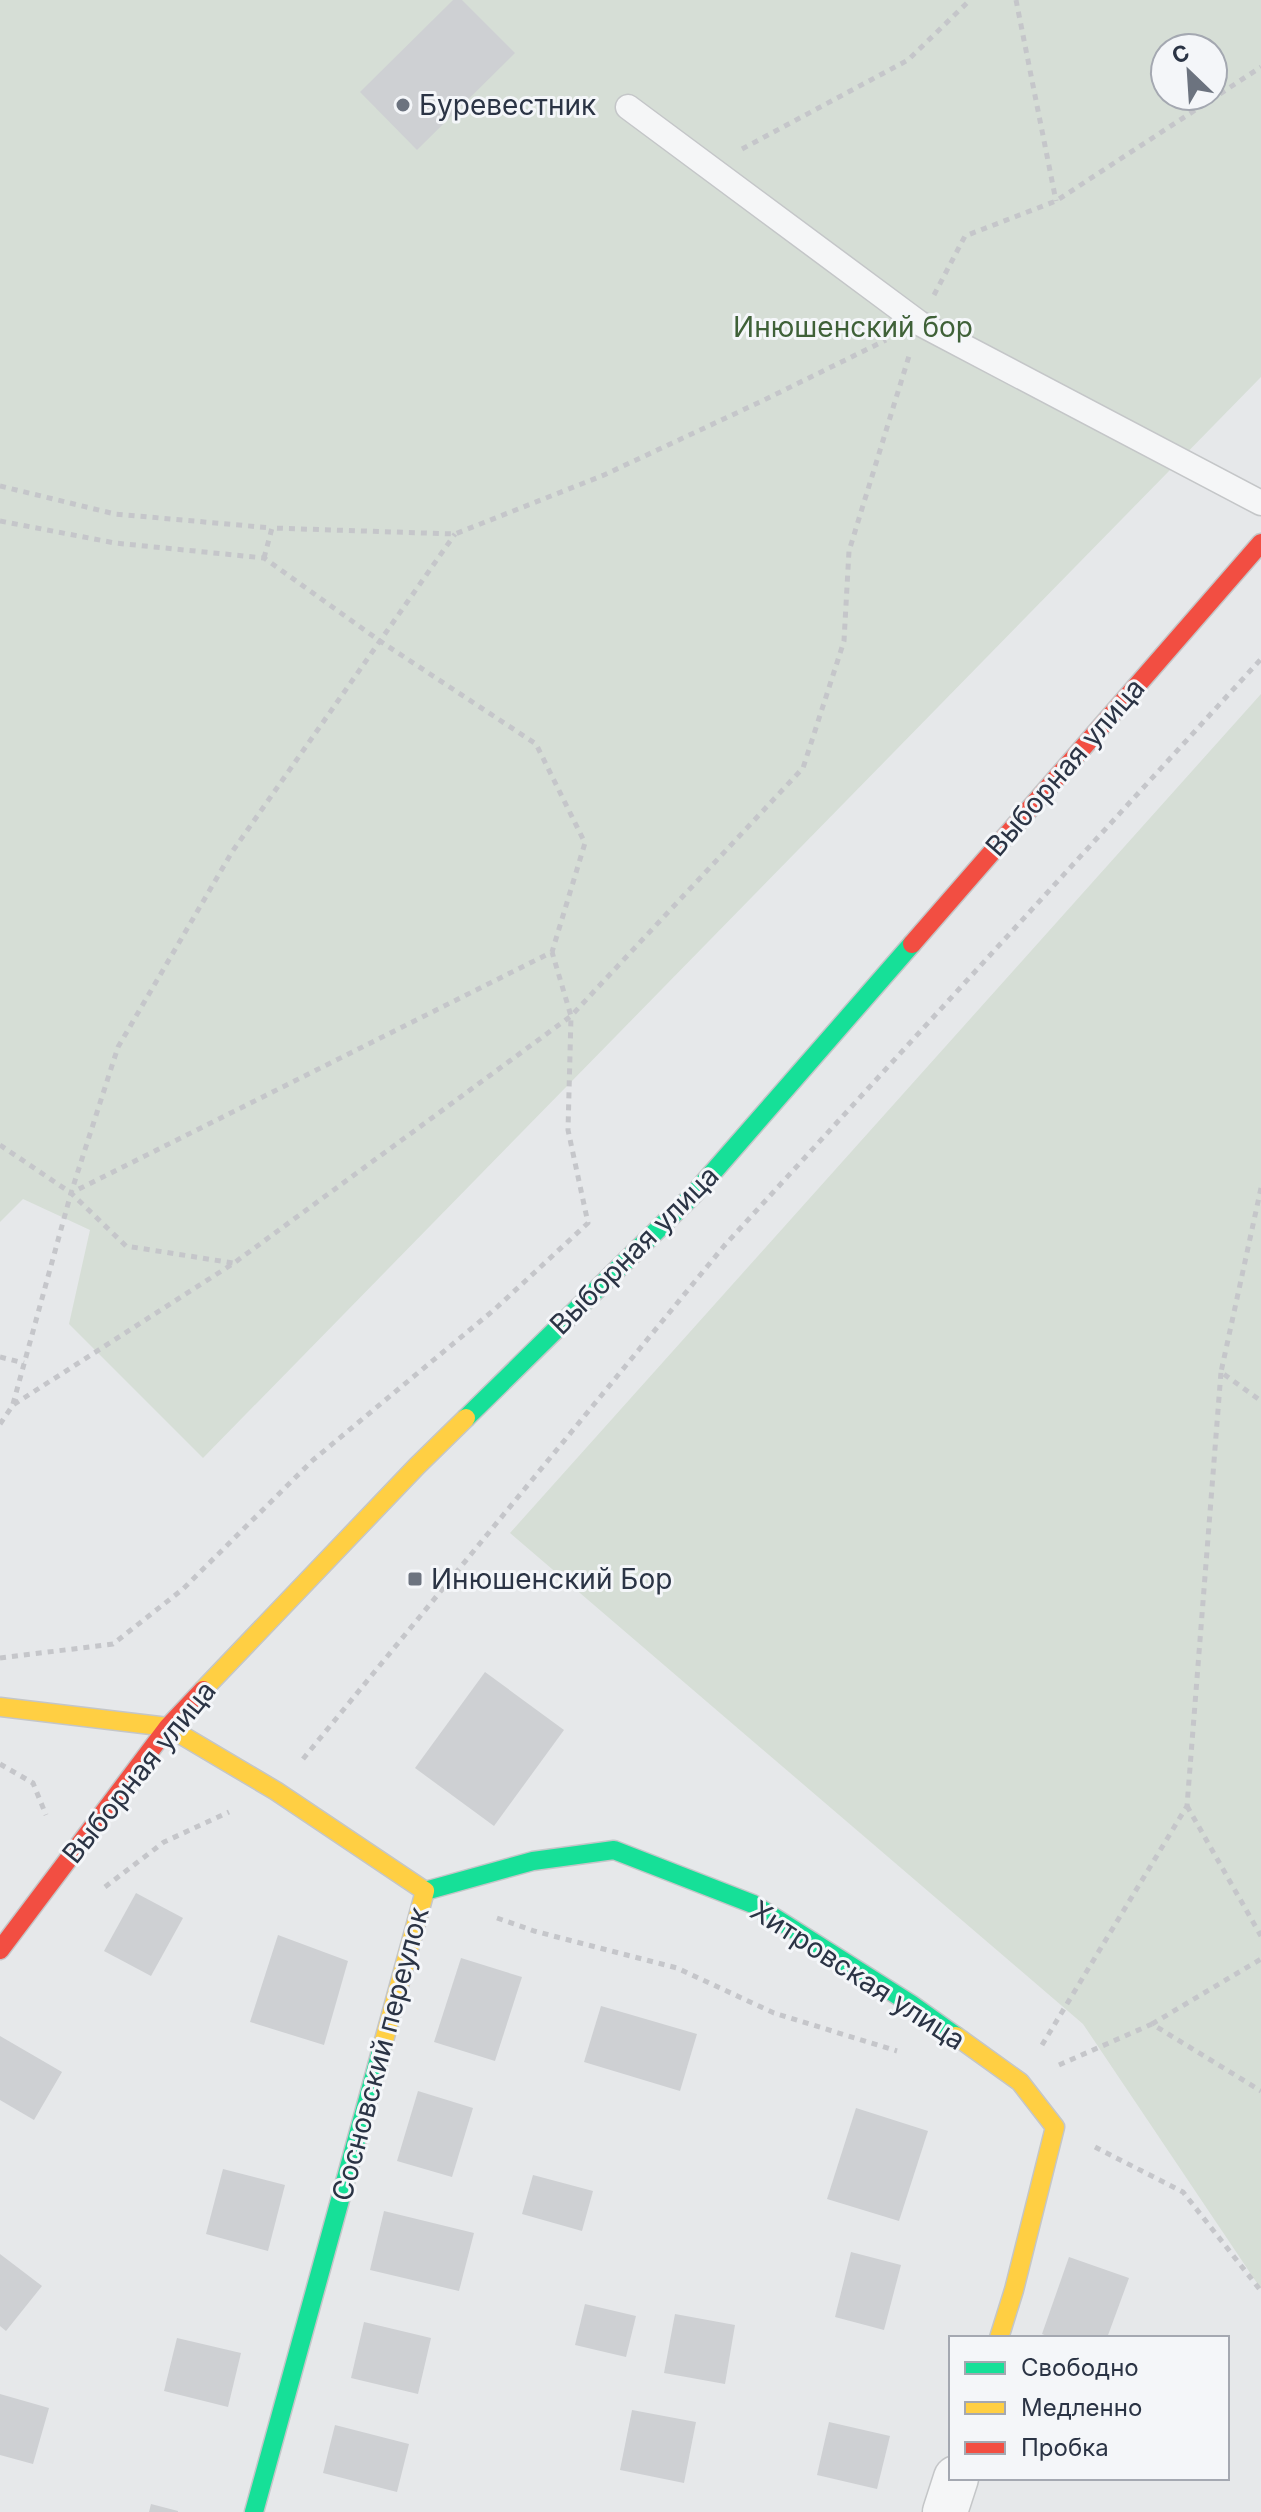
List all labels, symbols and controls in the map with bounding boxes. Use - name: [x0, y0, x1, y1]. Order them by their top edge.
- north arrow: [1149, 32, 1229, 112]
- text: С: [1168, 39, 1193, 69]
- place label: Буревестник: [419, 88, 596, 122]
- marker: Буревестник: [394, 96, 412, 114]
- park label: Инюшенский бор: [733, 310, 973, 344]
- street label: Выборная улица: [978, 671, 1152, 863]
- street label: Выборная улица: [543, 1159, 725, 1341]
- place label: Инюшенский Бор: [431, 1562, 672, 1596]
- marker: Инюшенский Бор: [406, 1570, 424, 1588]
- street label: Выборная улица: [55, 1674, 223, 1870]
- street label: Хитровская улица: [744, 1893, 972, 2057]
- street label: Сосновский переулок: [324, 1903, 436, 2205]
- legend: [949, 2336, 1229, 2480]
- text: Свободно: [1021, 2353, 1139, 2382]
- text: Медленно: [1021, 2393, 1142, 2422]
- text: Пробка: [1021, 2433, 1109, 2462]

